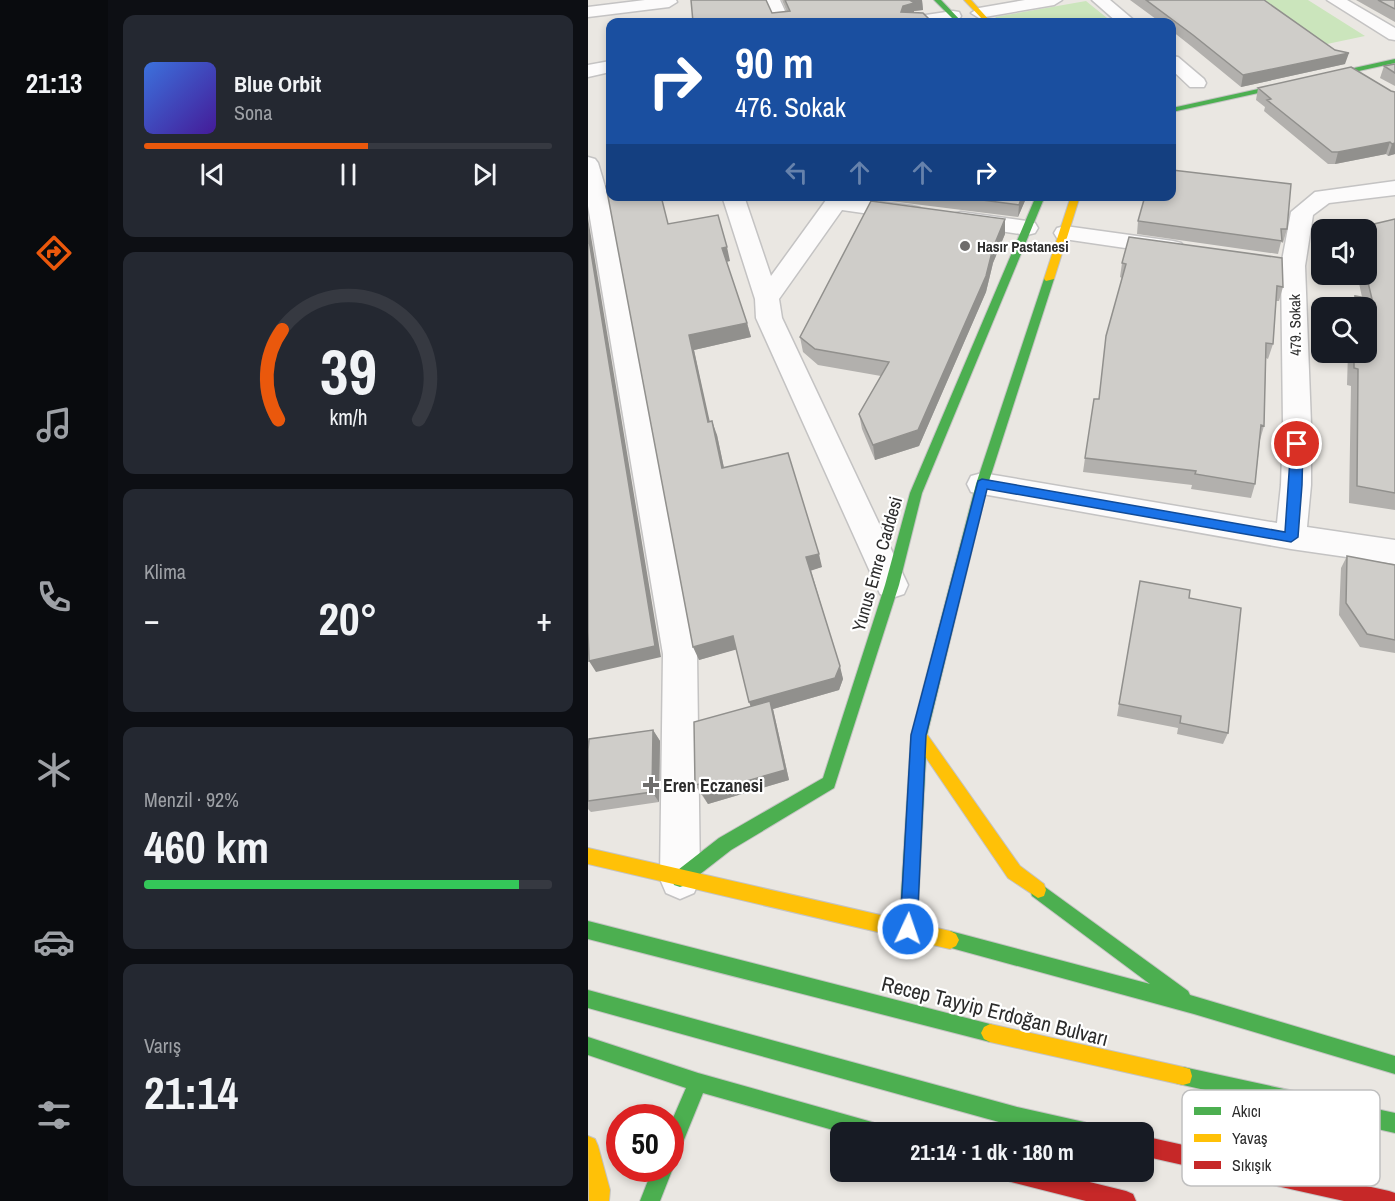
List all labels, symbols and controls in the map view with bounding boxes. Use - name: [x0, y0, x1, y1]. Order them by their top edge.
- text: 90 m: [735, 35, 814, 91]
- icon: right: [636, 42, 714, 120]
- text: 21:13: [26, 65, 82, 101]
- text: Blue Orbit: [234, 69, 321, 99]
- text: 476. Sokak: [735, 89, 846, 125]
- text: Sona: [234, 99, 272, 126]
- icon: left: [780, 156, 813, 189]
- icon: ahead: [843, 156, 876, 189]
- icon: ahead: [906, 156, 939, 189]
- icon: right: [969, 156, 1002, 189]
- icon: previous: [196, 158, 229, 191]
- icon: pause: [332, 158, 365, 191]
- icon: next: [468, 158, 501, 191]
- map controls: [1311, 219, 1377, 363]
- button: sound: [1311, 219, 1377, 285]
- icon: directions: [33, 232, 75, 274]
- place label: Hasır Pastanesi: [977, 236, 1069, 257]
- marker: Hasır Pastanesi: [958, 239, 972, 253]
- street label: 479. Sokak: [1284, 293, 1306, 356]
- button: search: [1311, 297, 1377, 363]
- text: 39: [320, 329, 376, 413]
- icon: music: [33, 404, 75, 446]
- text: km/h: [329, 404, 367, 433]
- pin: [1271, 418, 1322, 469]
- icon: arrive: [1280, 427, 1313, 460]
- street label: Yunus Emre Caddesi: [846, 494, 908, 634]
- text: Klima: [144, 558, 186, 585]
- icon: phone: [33, 576, 75, 618]
- text: 20°: [318, 588, 378, 649]
- text: −: [144, 597, 160, 641]
- text: +: [536, 597, 552, 641]
- icon: climate: [33, 749, 75, 791]
- place label: Eren Eczanesi: [663, 773, 763, 798]
- marker: Eren Eczanesi: [644, 778, 658, 792]
- text: Menzil · 92%: [144, 786, 239, 813]
- text: 460 km: [144, 816, 269, 877]
- position arrow: [876, 897, 940, 961]
- icon: car: [33, 921, 75, 963]
- street label: Recep Tayyip Erdoğan Bulvarı: [879, 969, 1111, 1053]
- text: Varış: [144, 1032, 181, 1059]
- text: 21:14: [144, 1062, 238, 1123]
- legend: [1182, 1090, 1380, 1186]
- icon: filters: [33, 1094, 75, 1136]
- text: Akıcı: [1231, 1100, 1261, 1122]
- speed limit sign: 50: [606, 1104, 684, 1182]
- text: Yavaş: [1232, 1127, 1268, 1149]
- text: 21:14 · 1 dk · 180 m: [910, 1137, 1074, 1167]
- text: Sıkışık: [1232, 1154, 1272, 1176]

